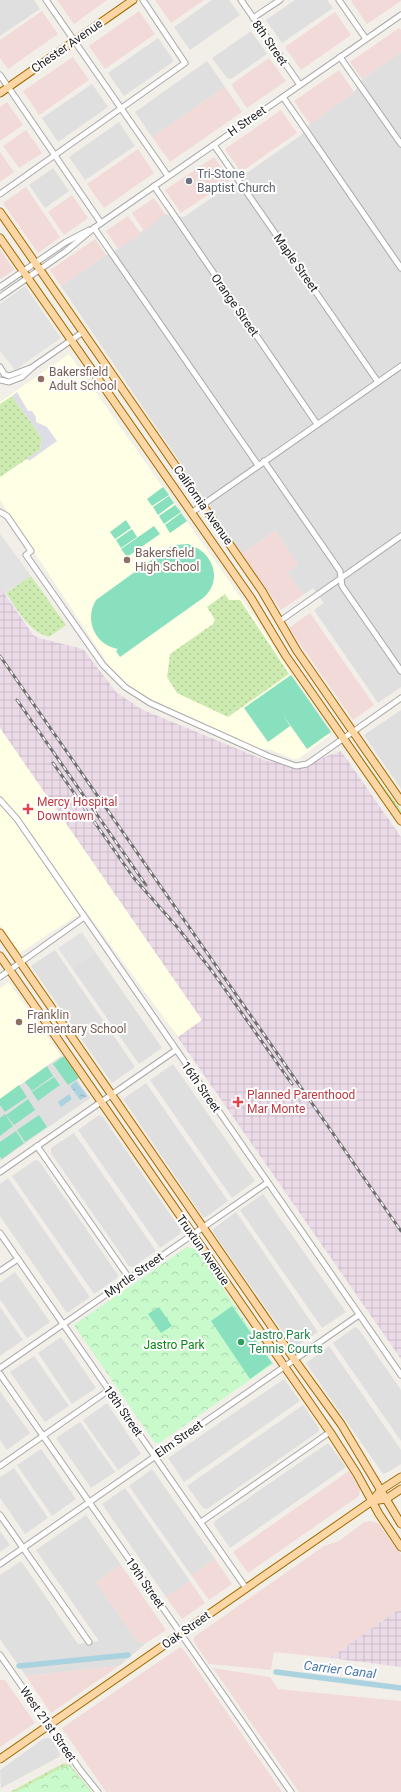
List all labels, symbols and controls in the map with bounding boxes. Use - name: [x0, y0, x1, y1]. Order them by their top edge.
- street label: Chester Avenue: [29, 16, 105, 76]
- street label: 8th Street: [249, 18, 291, 68]
- street label: H Street: [225, 103, 269, 139]
- place label: Tri-Stone Baptist Church: [197, 167, 276, 195]
- marker: Tri-Stone Baptist Church: [184, 176, 194, 186]
- street label: Maple Street: [271, 231, 321, 295]
- street label: Orange Street: [208, 271, 262, 339]
- place label: Bakersfield Adult School: [49, 365, 117, 393]
- marker: Bakersfield Adult School: [36, 374, 46, 384]
- street label: California Avenue: [170, 463, 236, 547]
- place label: Bakersfield High School: [135, 546, 199, 574]
- marker: Bakersfield High School: [122, 555, 132, 565]
- place label: Mercy Hospital Downtown: [37, 795, 117, 823]
- marker: Mercy Hospital Downtown: [22, 803, 34, 815]
- place label: Franklin Elementary School: [27, 1008, 127, 1036]
- marker: Franklin Elementary School: [14, 1017, 24, 1027]
- street label: 16th Street: [178, 1059, 224, 1115]
- place label: Planned Parenthood Mar Monte: [247, 1088, 355, 1116]
- marker: Planned Parenthood Mar Monte: [232, 1096, 244, 1108]
- street label: Truxtun Avenue: [174, 1212, 232, 1288]
- street label: Myrtle Street: [102, 1250, 166, 1300]
- place label: Jastro Park Tennis Courts: [249, 1328, 323, 1356]
- marker: Jastro Park Tennis Courts: [236, 1337, 246, 1347]
- park label: Jastro Park: [143, 1338, 206, 1352]
- street label: 18th Street: [100, 1383, 146, 1439]
- street label: Elm Street: [152, 1417, 206, 1460]
- street label: 19th Street: [122, 1555, 168, 1611]
- street label: Oak Street: [159, 1608, 213, 1652]
- water label: Carrier Canal: [303, 1658, 378, 1681]
- street label: West 21st Street: [17, 1684, 79, 1764]

